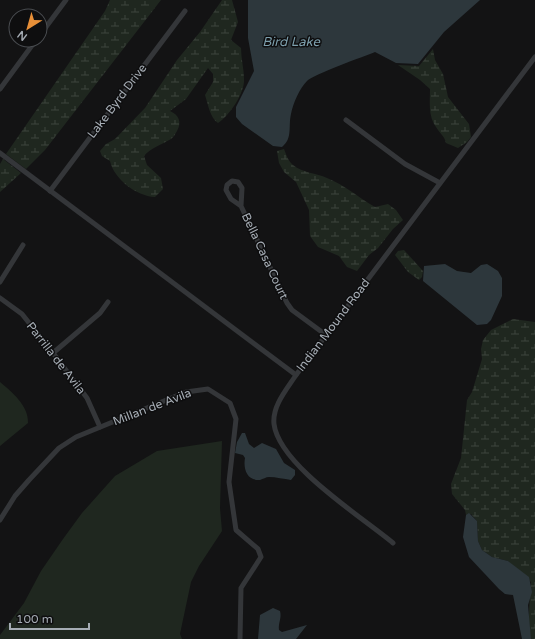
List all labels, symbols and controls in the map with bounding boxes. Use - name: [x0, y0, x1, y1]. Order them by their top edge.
- north arrow: [8, 8, 48, 48]
- text: N: [15, 28, 30, 43]
- water label: Bird Lake: [262, 34, 320, 50]
- street label: Lake Byrd Drive: [85, 61, 150, 141]
- street label: Bella Casa Court: [239, 211, 291, 302]
- street label: Indian Mound Road: [294, 276, 372, 374]
- street label: Parrilla de Avila: [24, 319, 88, 397]
- street label: Millan de Avila: [111, 386, 193, 428]
- scale bar: [10, 605, 89, 631]
- text: 100 m: [16, 612, 53, 626]

